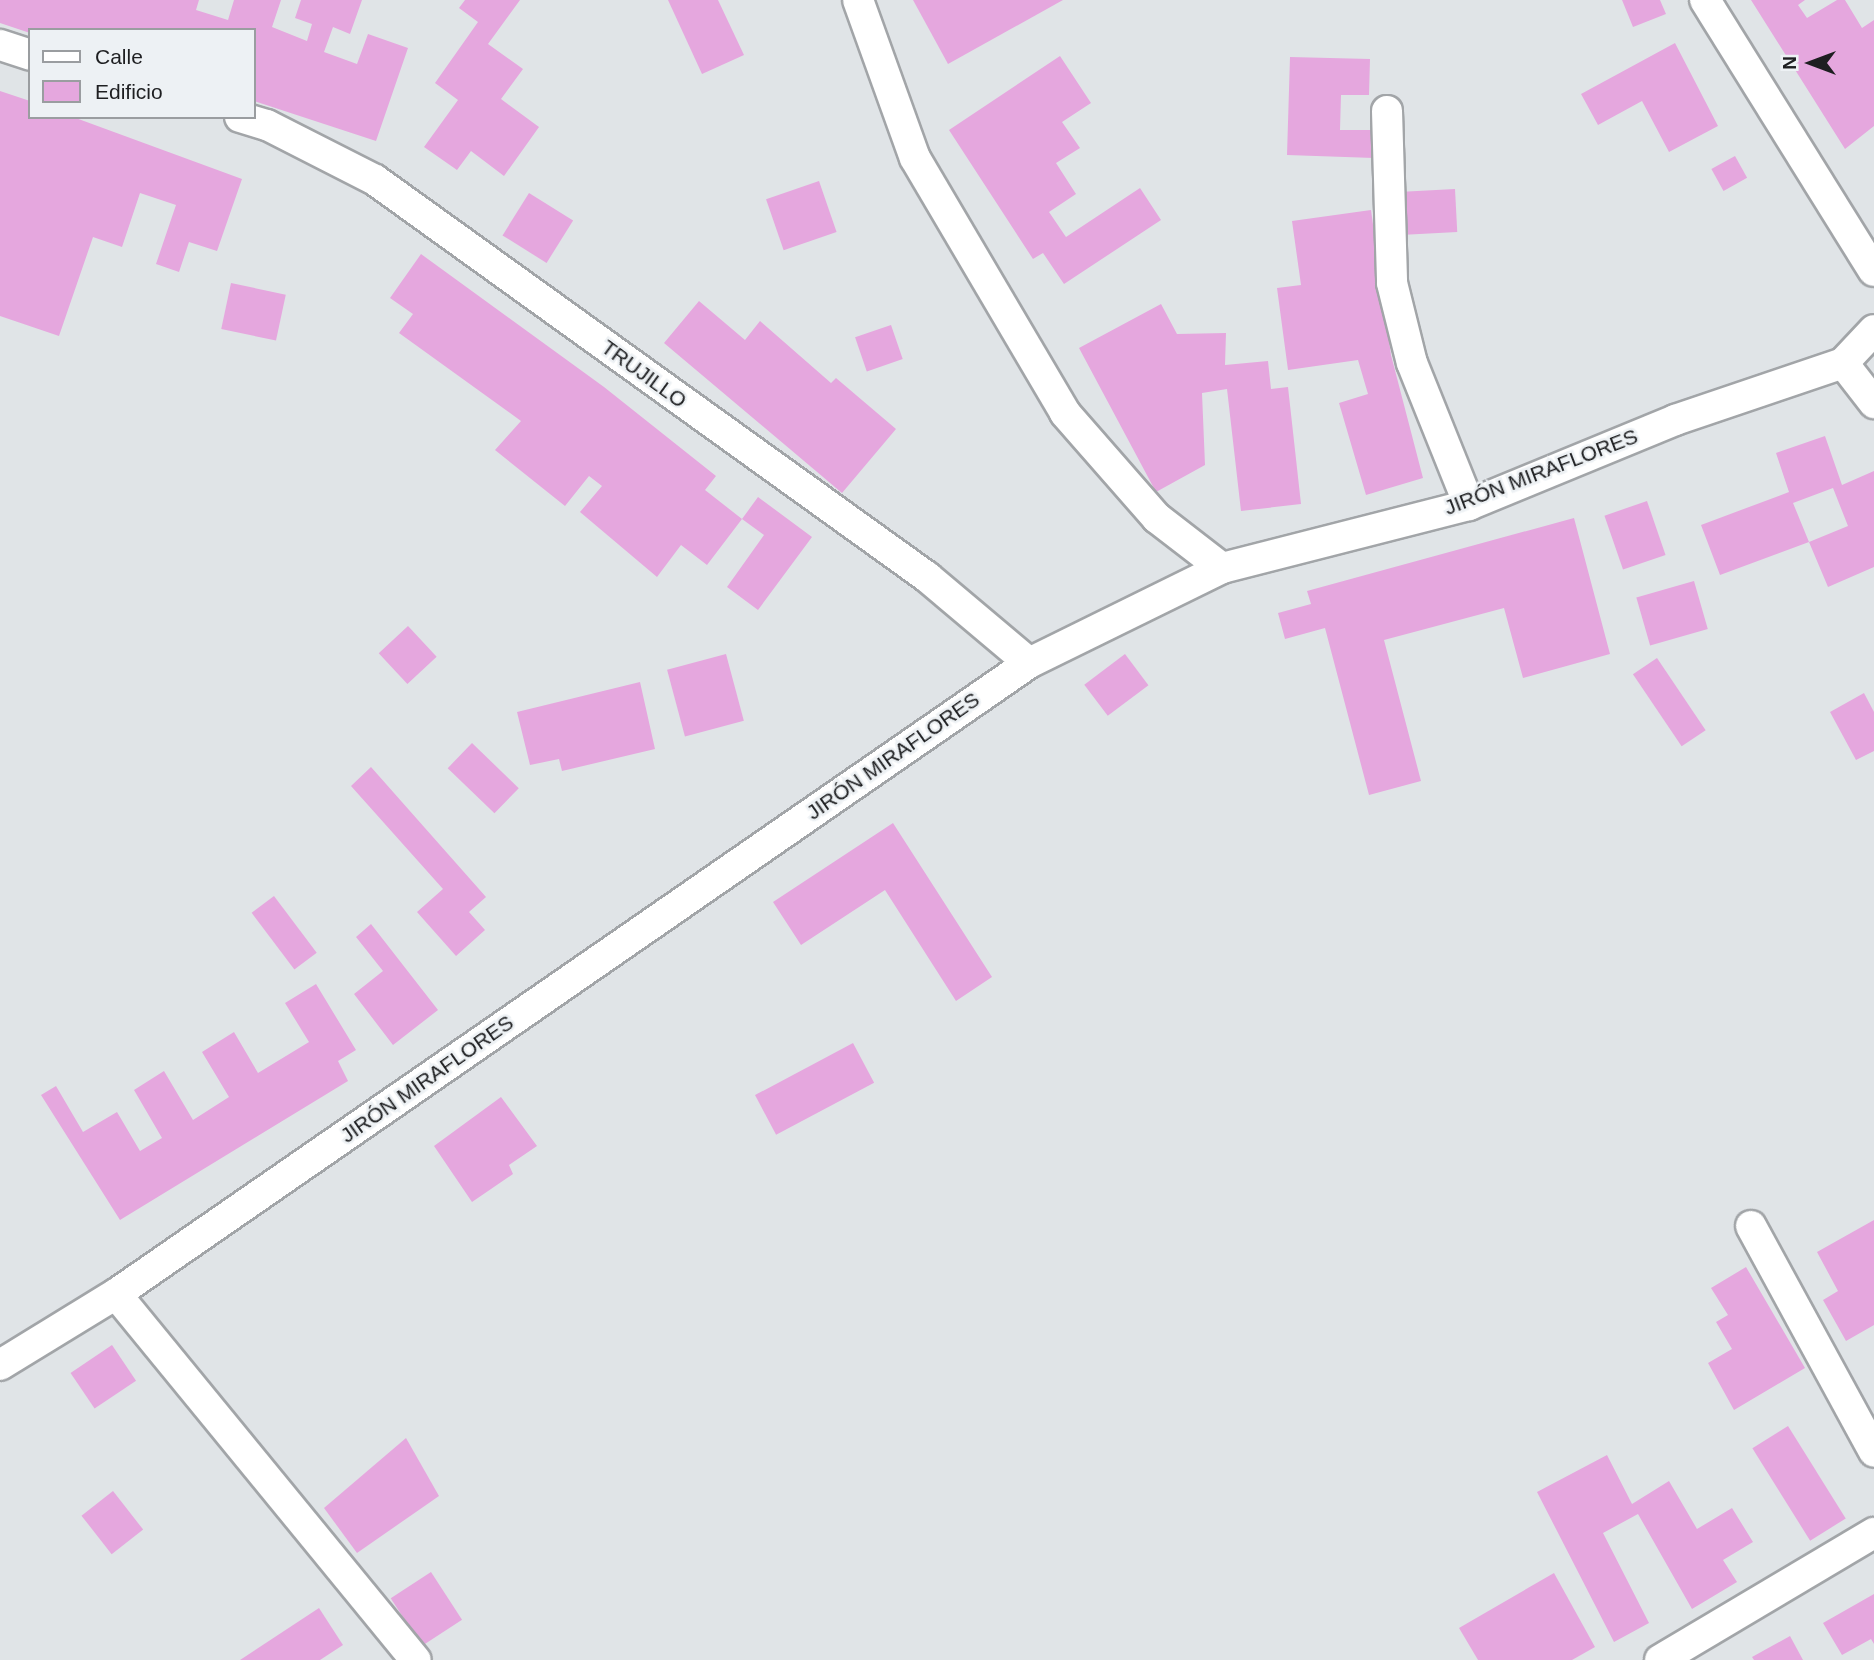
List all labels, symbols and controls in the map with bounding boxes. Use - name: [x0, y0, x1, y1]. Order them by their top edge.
- legend: [28, 28, 256, 119]
- north arrow: [1776, 28, 1846, 98]
- text: Calle: [95, 45, 143, 68]
- text: N: [1779, 56, 1800, 70]
- text: Edificio: [95, 80, 163, 103]
- street label: TRUJILLO: [596, 335, 692, 413]
- street label: JIRÓN MIRAFLORES: [1441, 423, 1641, 521]
- street label: JIRÓN MIRAFLORES: [802, 687, 984, 825]
- street label: JIRÓN MIRAFLORES: [336, 1010, 518, 1148]

